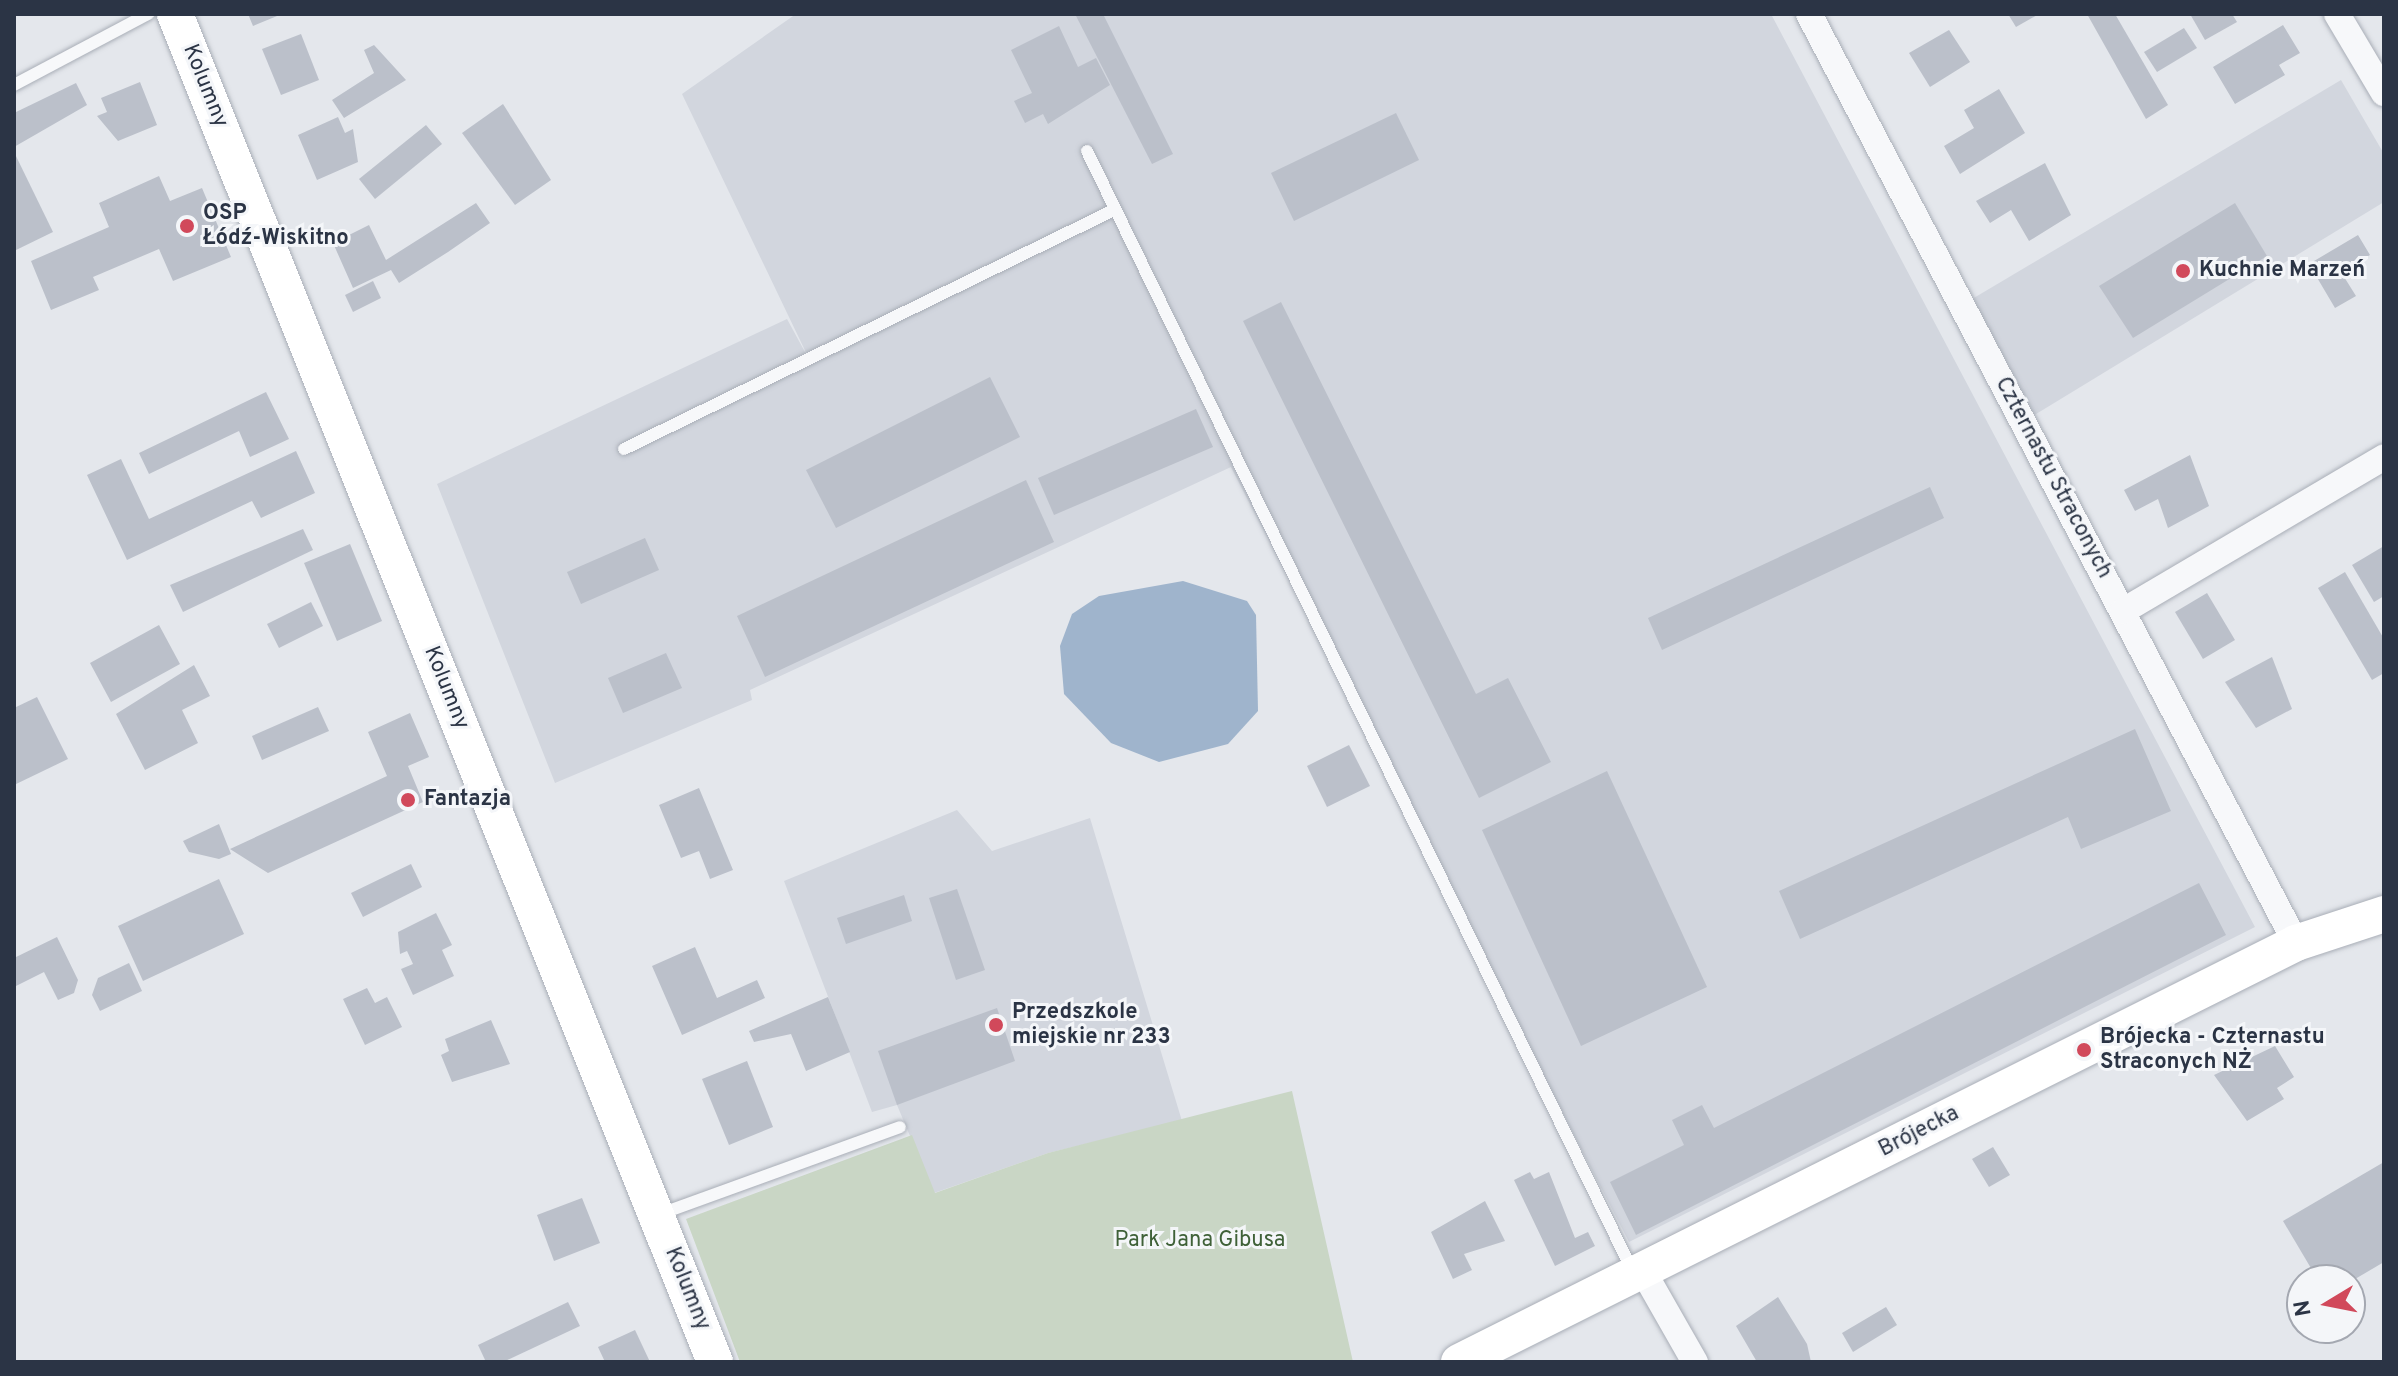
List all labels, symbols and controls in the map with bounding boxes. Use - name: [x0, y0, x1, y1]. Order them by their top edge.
- street label: Kolumny: [176, 41, 234, 131]
- place label: OSP Łódź-Wiskitno: [203, 200, 349, 252]
- marker: OSP Łódź-Wiskitno: [178, 217, 196, 235]
- place label: Kuchnie Marzeń: [2199, 258, 2365, 284]
- marker: Kuchnie Marzeń: [2174, 262, 2192, 280]
- street label: Czternastu Straconych: [1989, 373, 2117, 583]
- street label: Kolumny: [417, 643, 475, 733]
- place label: Fantazja: [424, 787, 511, 813]
- marker: Fantazja: [399, 791, 417, 809]
- place label: Przedszkole miejskie nr 233: [1012, 999, 1171, 1050]
- marker: Przedszkole miejskie nr 233: [987, 1016, 1005, 1034]
- place label: Brójecka - Czternastu Straconych NŻ: [2100, 1024, 2325, 1076]
- marker: Brójecka - Czternastu Straconych NŻ: [2075, 1041, 2093, 1059]
- street label: Brójecka: [1875, 1101, 1963, 1163]
- park label: Park Jana Gibusa: [1115, 1228, 1285, 1254]
- street label: Kolumny: [658, 1244, 716, 1334]
- north arrow: [2286, 1264, 2366, 1344]
- text: N: [2289, 1298, 2319, 1318]

